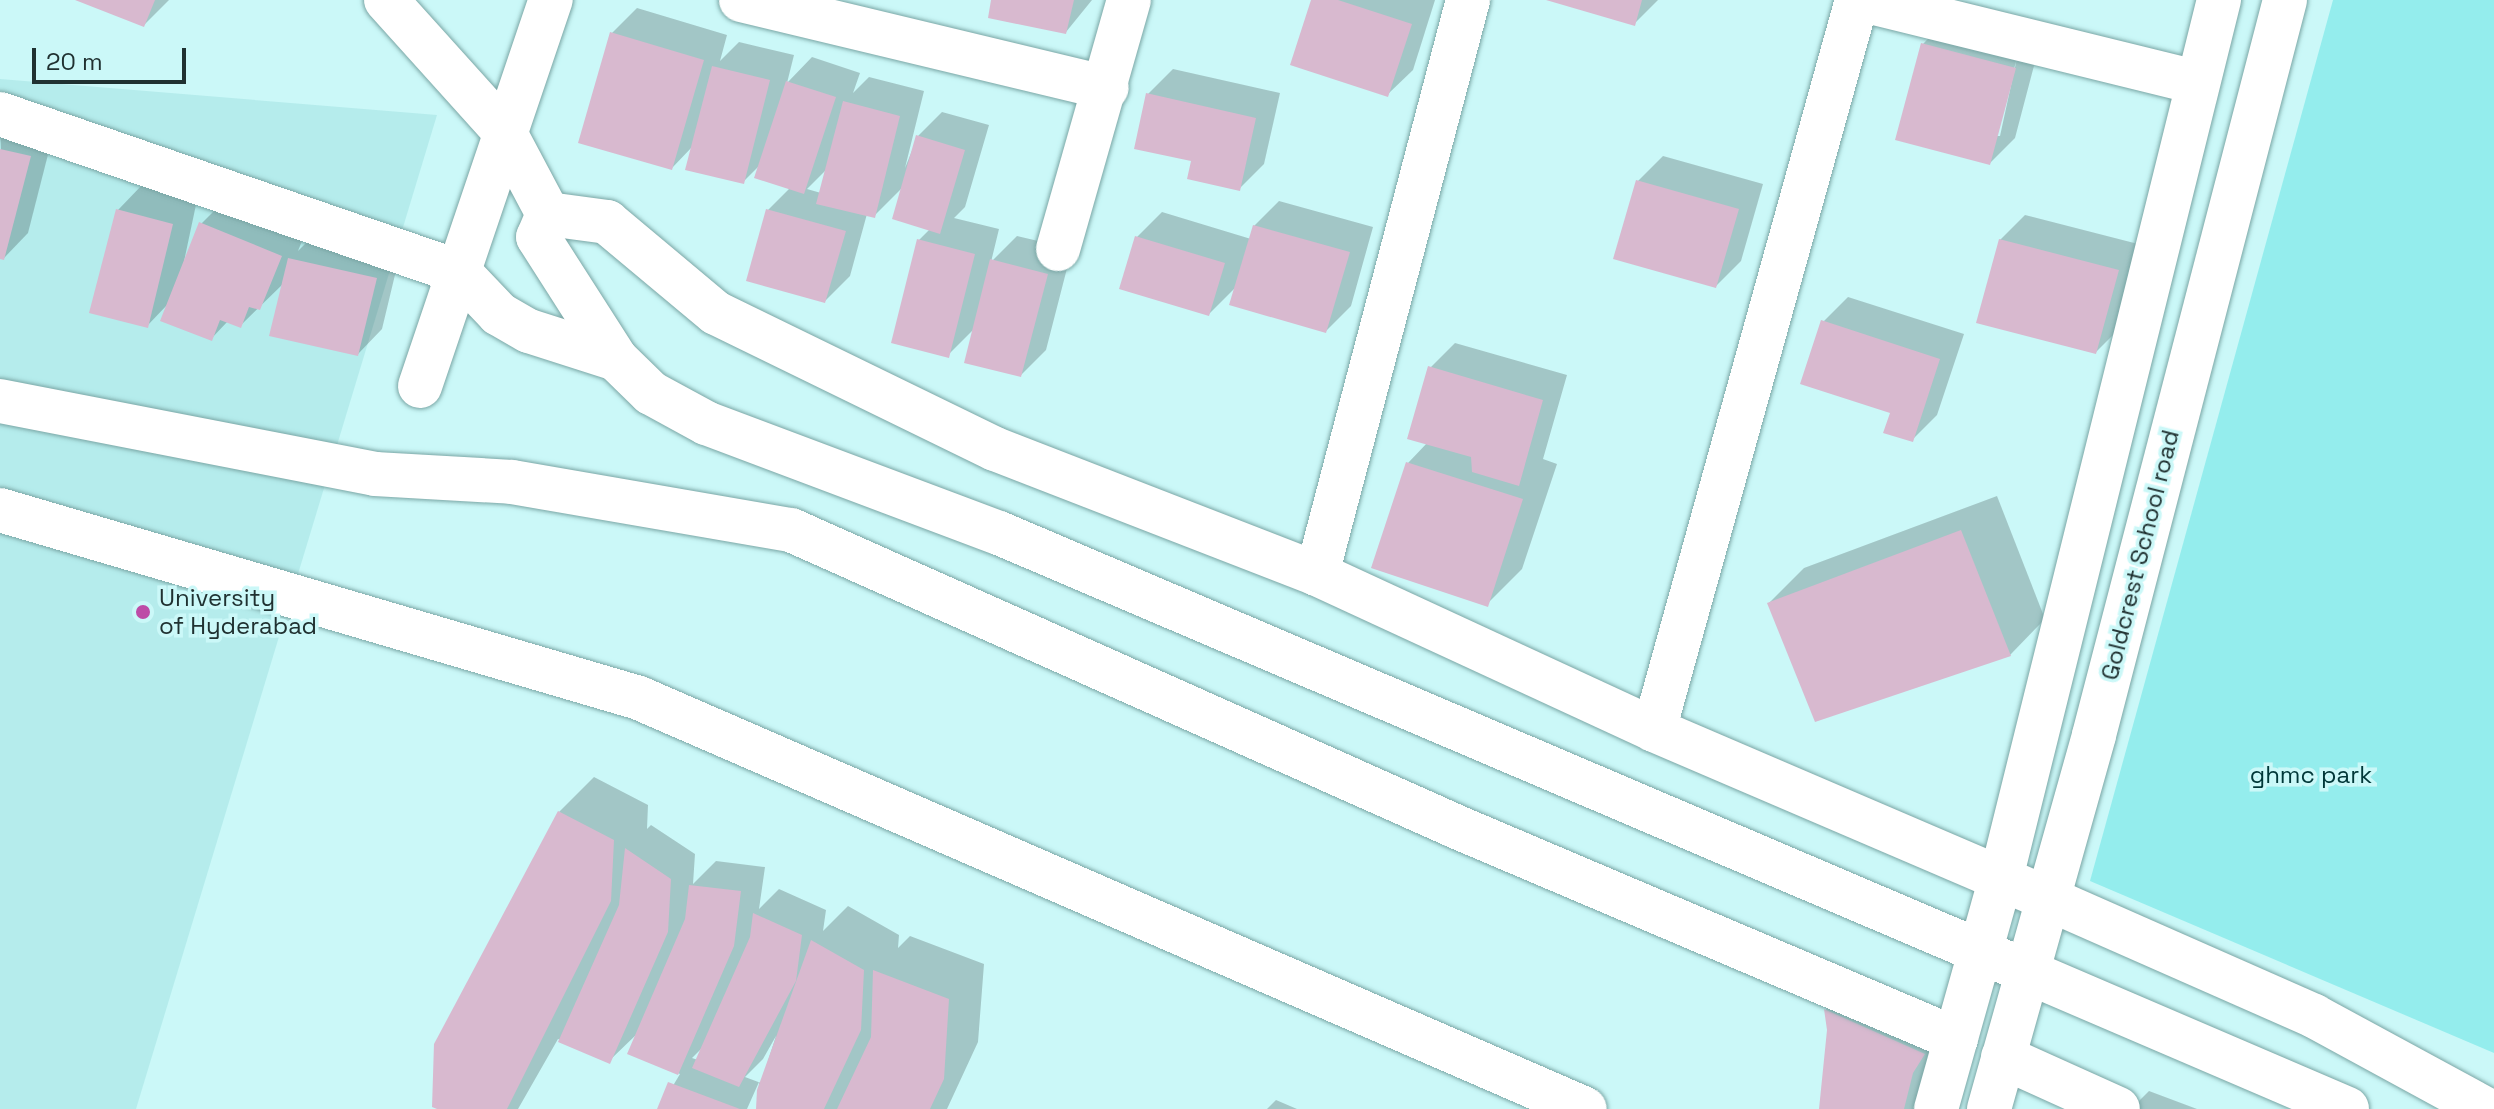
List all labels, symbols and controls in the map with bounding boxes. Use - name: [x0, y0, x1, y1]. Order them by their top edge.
- scale bar: [36, 32, 190, 82]
- text: 20 m: [46, 46, 103, 77]
- street label: Goldcrest School road: [2095, 427, 2185, 683]
- place label: University of Hyderabad: [159, 584, 317, 640]
- marker: University of Hyderabad: [134, 603, 152, 621]
- park label: ghmc park: [2250, 761, 2372, 789]

